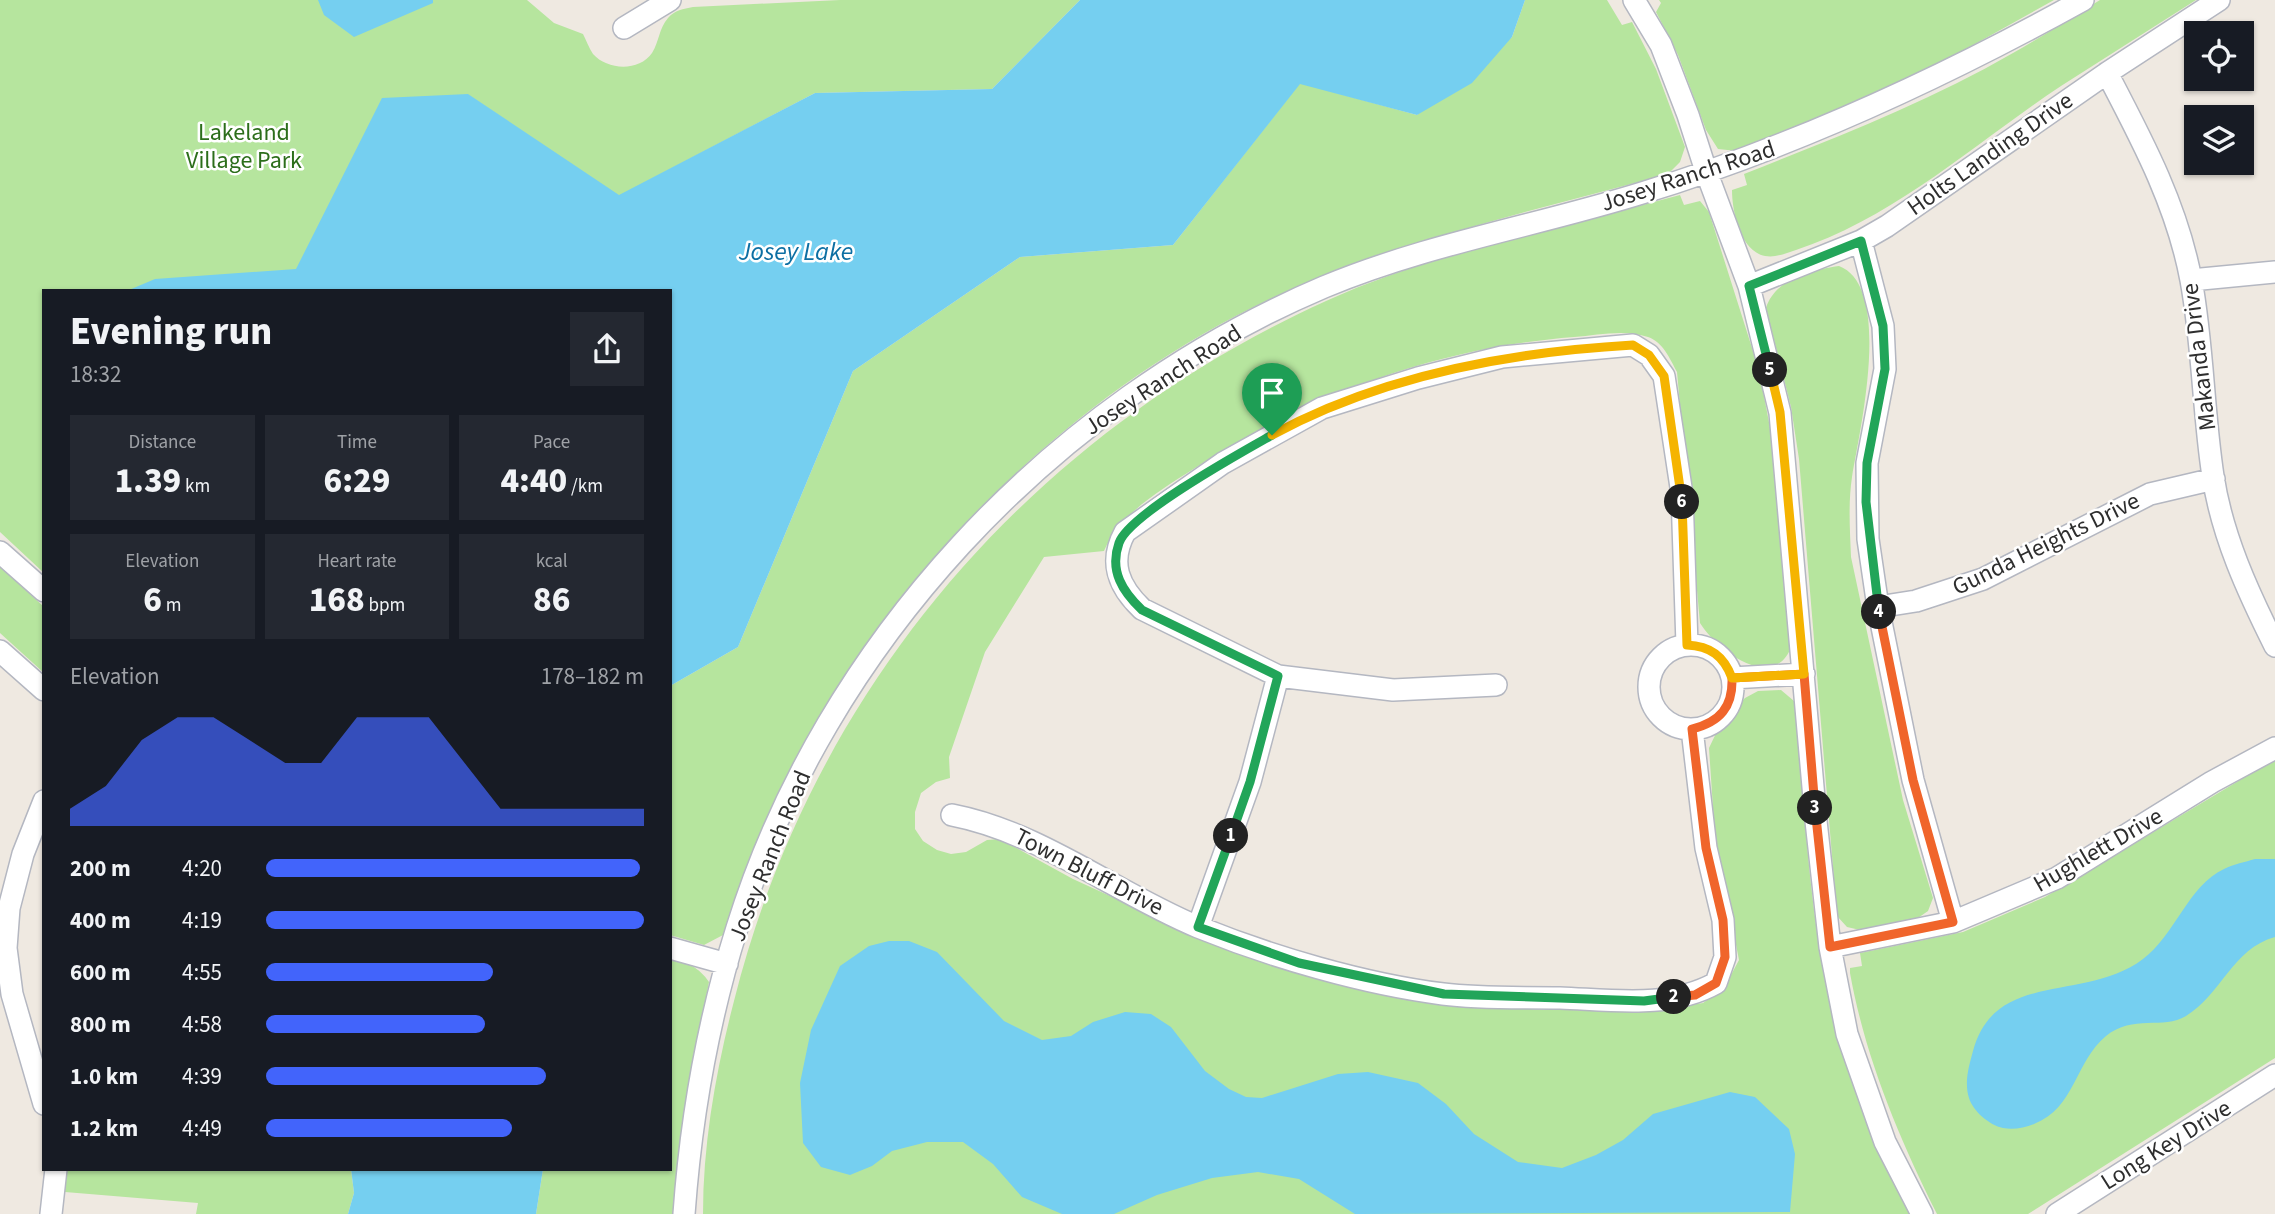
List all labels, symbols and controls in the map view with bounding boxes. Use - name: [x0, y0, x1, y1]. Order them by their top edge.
- map controls: [2184, 21, 2254, 175]
- button: locate: [2184, 21, 2254, 91]
- street label: Holts Landing Drive: [1900, 84, 2080, 224]
- button: layers: [2184, 105, 2254, 175]
- park label: Lakeland Village Park: [186, 115, 302, 178]
- street label: Josey Ranch Road: [1596, 131, 1780, 221]
- water label: Josey Lake: [738, 233, 853, 270]
- street label: Makanda Drive: [2173, 281, 2225, 433]
- text: Evening run: [70, 305, 272, 359]
- button: share: [570, 312, 644, 386]
- street label: Josey Ranch Road: [1077, 316, 1249, 444]
- pin: 5: [1752, 352, 1788, 388]
- text: 5: [1764, 356, 1775, 383]
- text: 18:32: [70, 358, 121, 391]
- pin: [1242, 363, 1302, 435]
- icon: arrive: [1253, 374, 1291, 412]
- text: Distance: [129, 429, 196, 456]
- text: Time: [337, 429, 377, 456]
- text: Pace: [533, 429, 570, 456]
- text: 1.39: [114, 456, 181, 506]
- text: 6:29: [324, 456, 390, 506]
- text: 4:40: [500, 456, 567, 506]
- text: km: [181, 473, 210, 500]
- text: /km: [567, 473, 603, 500]
- street label: Gunda Heights Drive: [1946, 483, 2146, 605]
- pin: 6: [1664, 484, 1700, 520]
- text: 6: [1676, 488, 1687, 515]
- text: Elevation: [125, 548, 199, 575]
- text: Heart rate: [317, 548, 396, 575]
- text: kcal: [536, 548, 568, 575]
- text: 6: [143, 575, 162, 625]
- text: 168: [309, 575, 365, 625]
- text: 86: [533, 575, 570, 625]
- text: m: [162, 592, 181, 619]
- text: bpm: [365, 592, 405, 619]
- pin: 4: [1862, 594, 1896, 630]
- text: 4: [1873, 598, 1884, 625]
- text: Elevation: [70, 660, 160, 693]
- text: 178–182 m: [541, 660, 644, 693]
- street label: Josey Ranch Road: [720, 765, 820, 947]
- pin: 3: [1798, 790, 1832, 826]
- text: 3: [1809, 794, 1820, 821]
- street label: Hughlett Drive: [2027, 799, 2169, 901]
- pin: 1: [1214, 818, 1248, 854]
- street label: Town Bluff Drive: [1008, 819, 1170, 925]
- text: 1: [1225, 822, 1236, 849]
- text: 200 m: [70, 852, 131, 885]
- text: 4:20: [182, 852, 222, 885]
- text: 400 m: [70, 904, 131, 937]
- text: 4:19: [182, 904, 222, 937]
- text: 600 m: [70, 956, 131, 989]
- text: 4:55: [182, 956, 222, 989]
- pin: 2: [1656, 979, 1692, 1014]
- text: 2: [1668, 983, 1679, 1010]
- text: 800 m: [70, 1008, 131, 1041]
- text: 4:58: [182, 1008, 222, 1041]
- text: 1.0 km: [70, 1060, 138, 1093]
- text: 4:39: [182, 1060, 222, 1093]
- street label: Long Key Drive: [2094, 1091, 2238, 1199]
- text: 1.2 km: [70, 1112, 138, 1145]
- text: 4:49: [182, 1112, 222, 1145]

